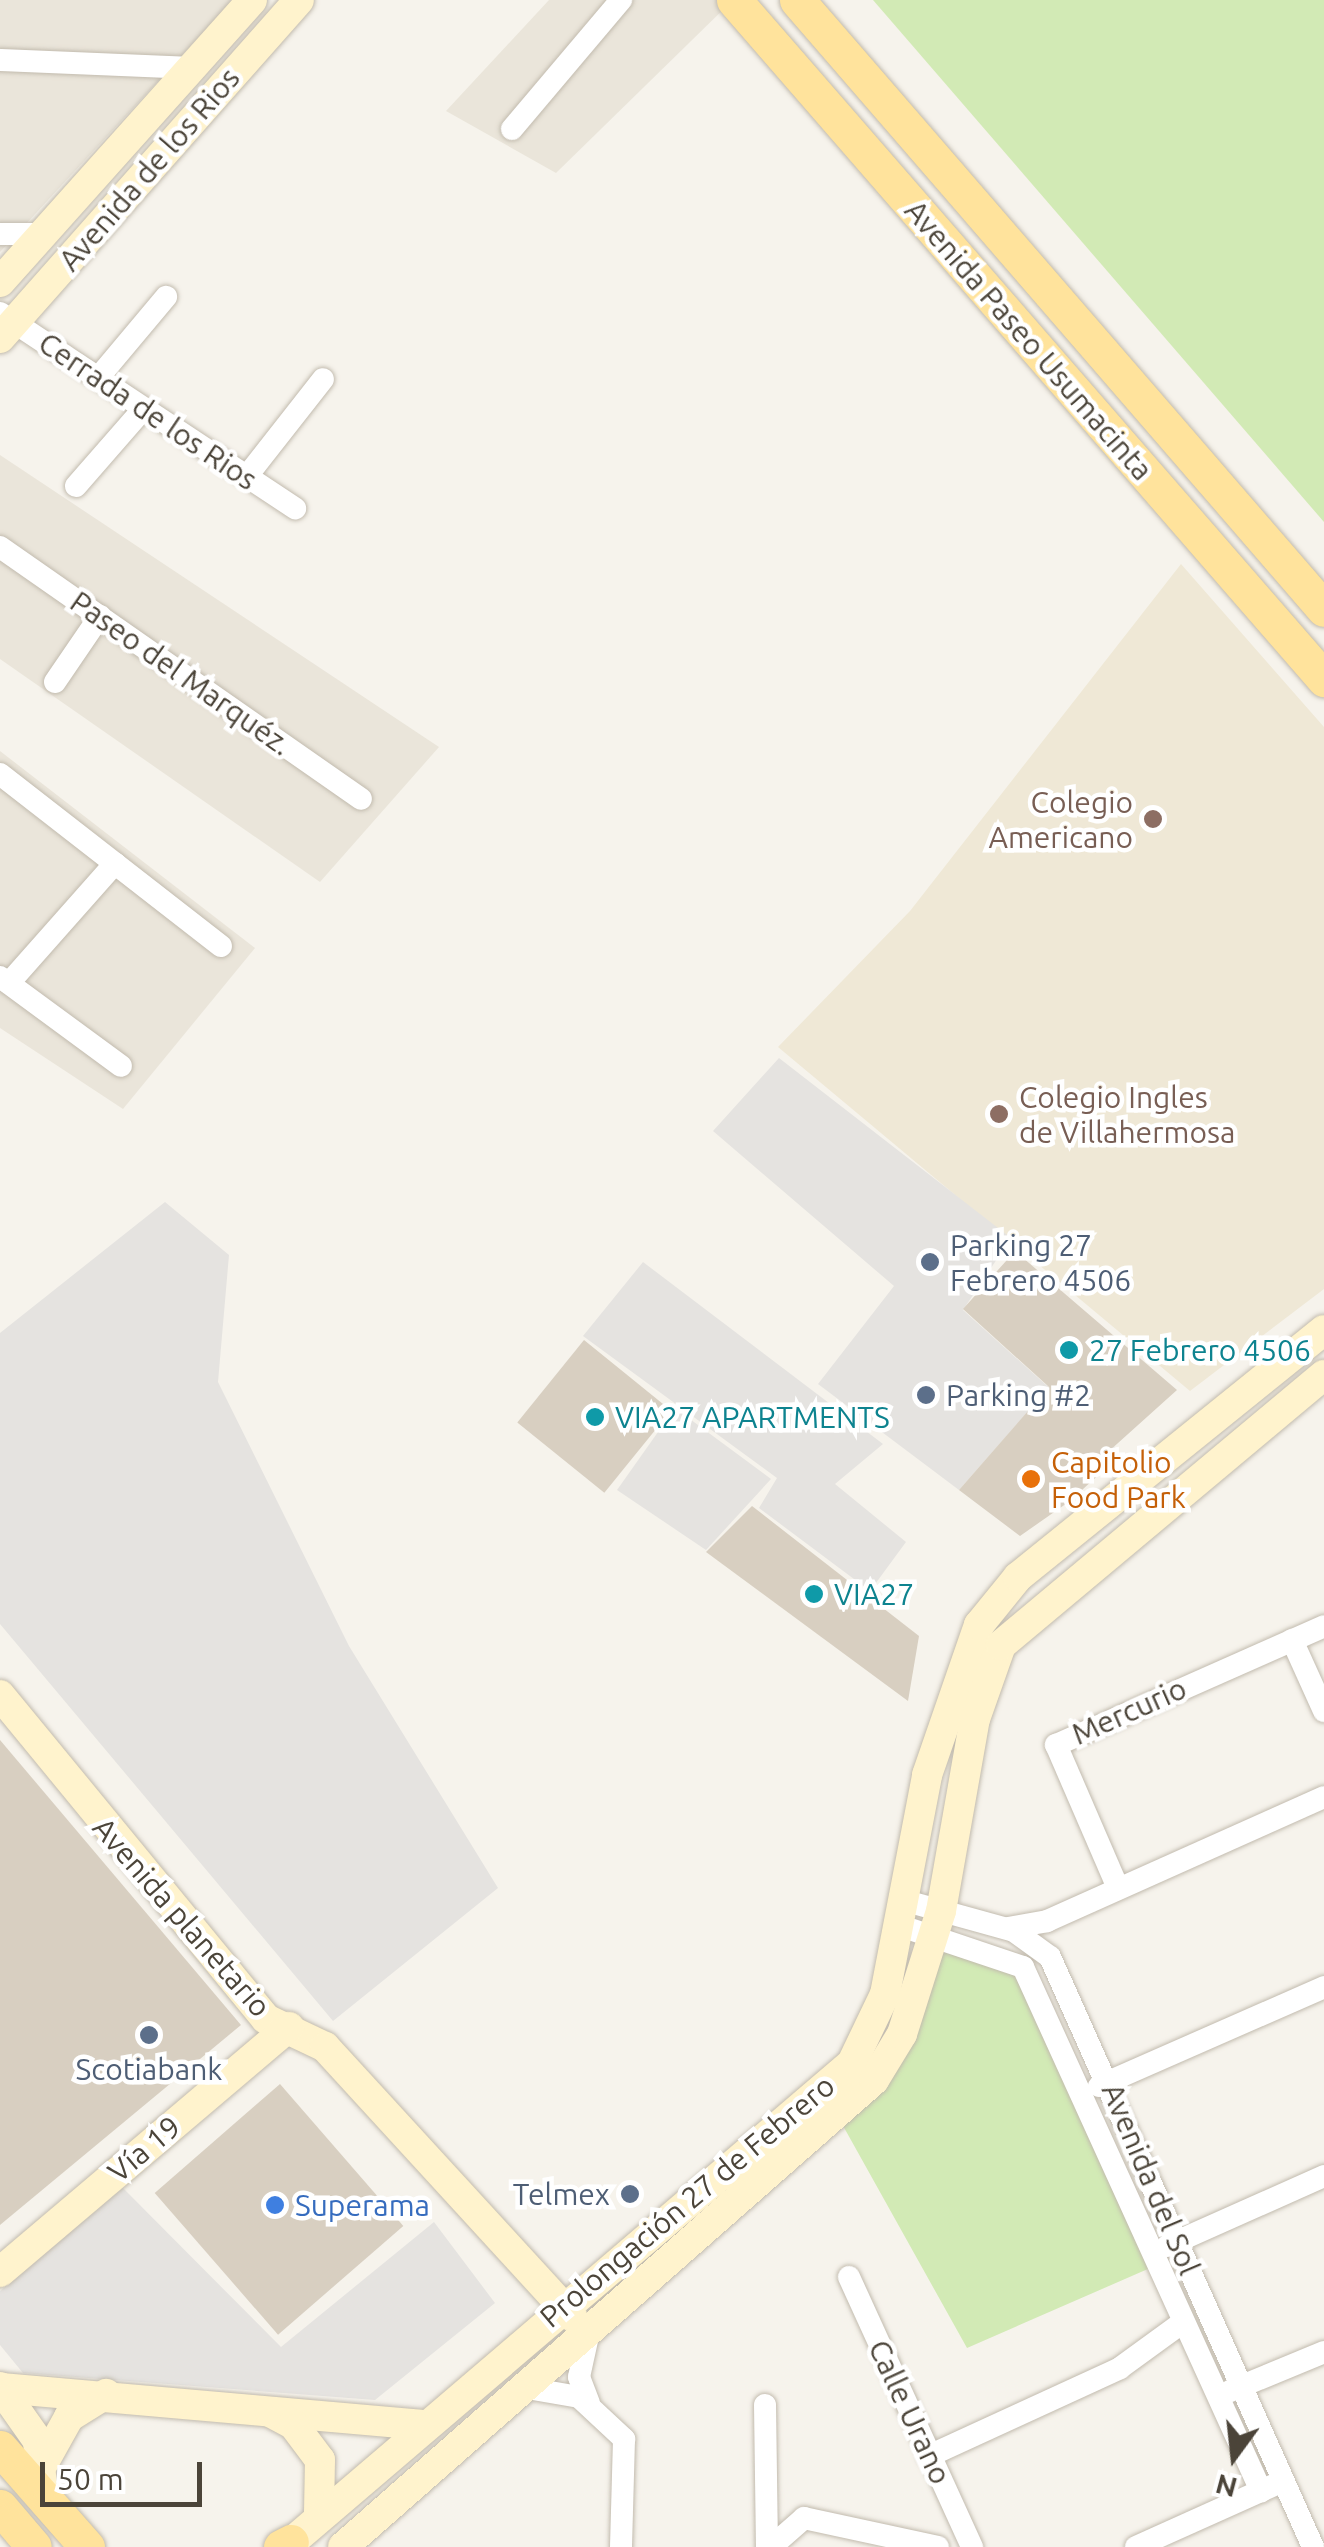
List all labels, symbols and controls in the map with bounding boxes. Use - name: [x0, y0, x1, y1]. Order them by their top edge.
- street label: Avenida de los Rios: [51, 60, 247, 278]
- street label: Avenida Paseo Usumacinta: [898, 193, 1160, 487]
- street label: Cerrada de los Rios: [32, 325, 264, 497]
- street label: Paseo del Marquéz.: [64, 583, 298, 763]
- place label: Colegio Americano: [988, 784, 1133, 854]
- marker: Colegio Americano: [1142, 808, 1164, 830]
- place label: Colegio Ingles de Villahermosa: [1019, 1079, 1235, 1150]
- marker: Colegio Ingles de Villahermosa: [988, 1103, 1010, 1125]
- place label: Parking 27 Febrero 4506: [950, 1227, 1131, 1298]
- marker: Parking 27 Febrero 4506: [919, 1251, 941, 1273]
- place label: 27 Febrero 4506: [1089, 1332, 1311, 1368]
- marker: 27 Febrero 4506: [1058, 1339, 1080, 1361]
- place label: Parking #2: [946, 1377, 1091, 1413]
- marker: Parking #2: [915, 1384, 937, 1406]
- place label: VIA27 APARTMENTS: [615, 1399, 890, 1435]
- marker: VIA27 APARTMENTS: [584, 1406, 606, 1428]
- place label: Capitolio Food Park: [1051, 1444, 1186, 1514]
- marker: Capitolio Food Park: [1020, 1468, 1042, 1490]
- place label: VIA27: [834, 1576, 914, 1612]
- marker: VIA27: [803, 1583, 825, 1605]
- street label: Mercurio: [1066, 1670, 1192, 1752]
- street label: Avenida planetario: [86, 1810, 278, 2024]
- marker: Scotiabank: [138, 2024, 160, 2046]
- place label: Scotiabank: [76, 2051, 222, 2087]
- street label: Prolongación 27 de Febrero: [532, 2067, 842, 2335]
- street label: Avenida del Sol: [1094, 2078, 1208, 2280]
- street label: Vía 19: [100, 2108, 188, 2190]
- place label: Telmex: [513, 2176, 610, 2212]
- marker: Telmex: [619, 2183, 641, 2205]
- place label: Superama: [295, 2187, 430, 2223]
- marker: Superama: [264, 2194, 286, 2216]
- street label: Calle Urano: [861, 2334, 959, 2490]
- north arrow: [1184, 2407, 1284, 2507]
- scale bar: [45, 2442, 208, 2504]
- text: 50 m: [57, 2462, 124, 2496]
- text: N: [1212, 2469, 1240, 2504]

